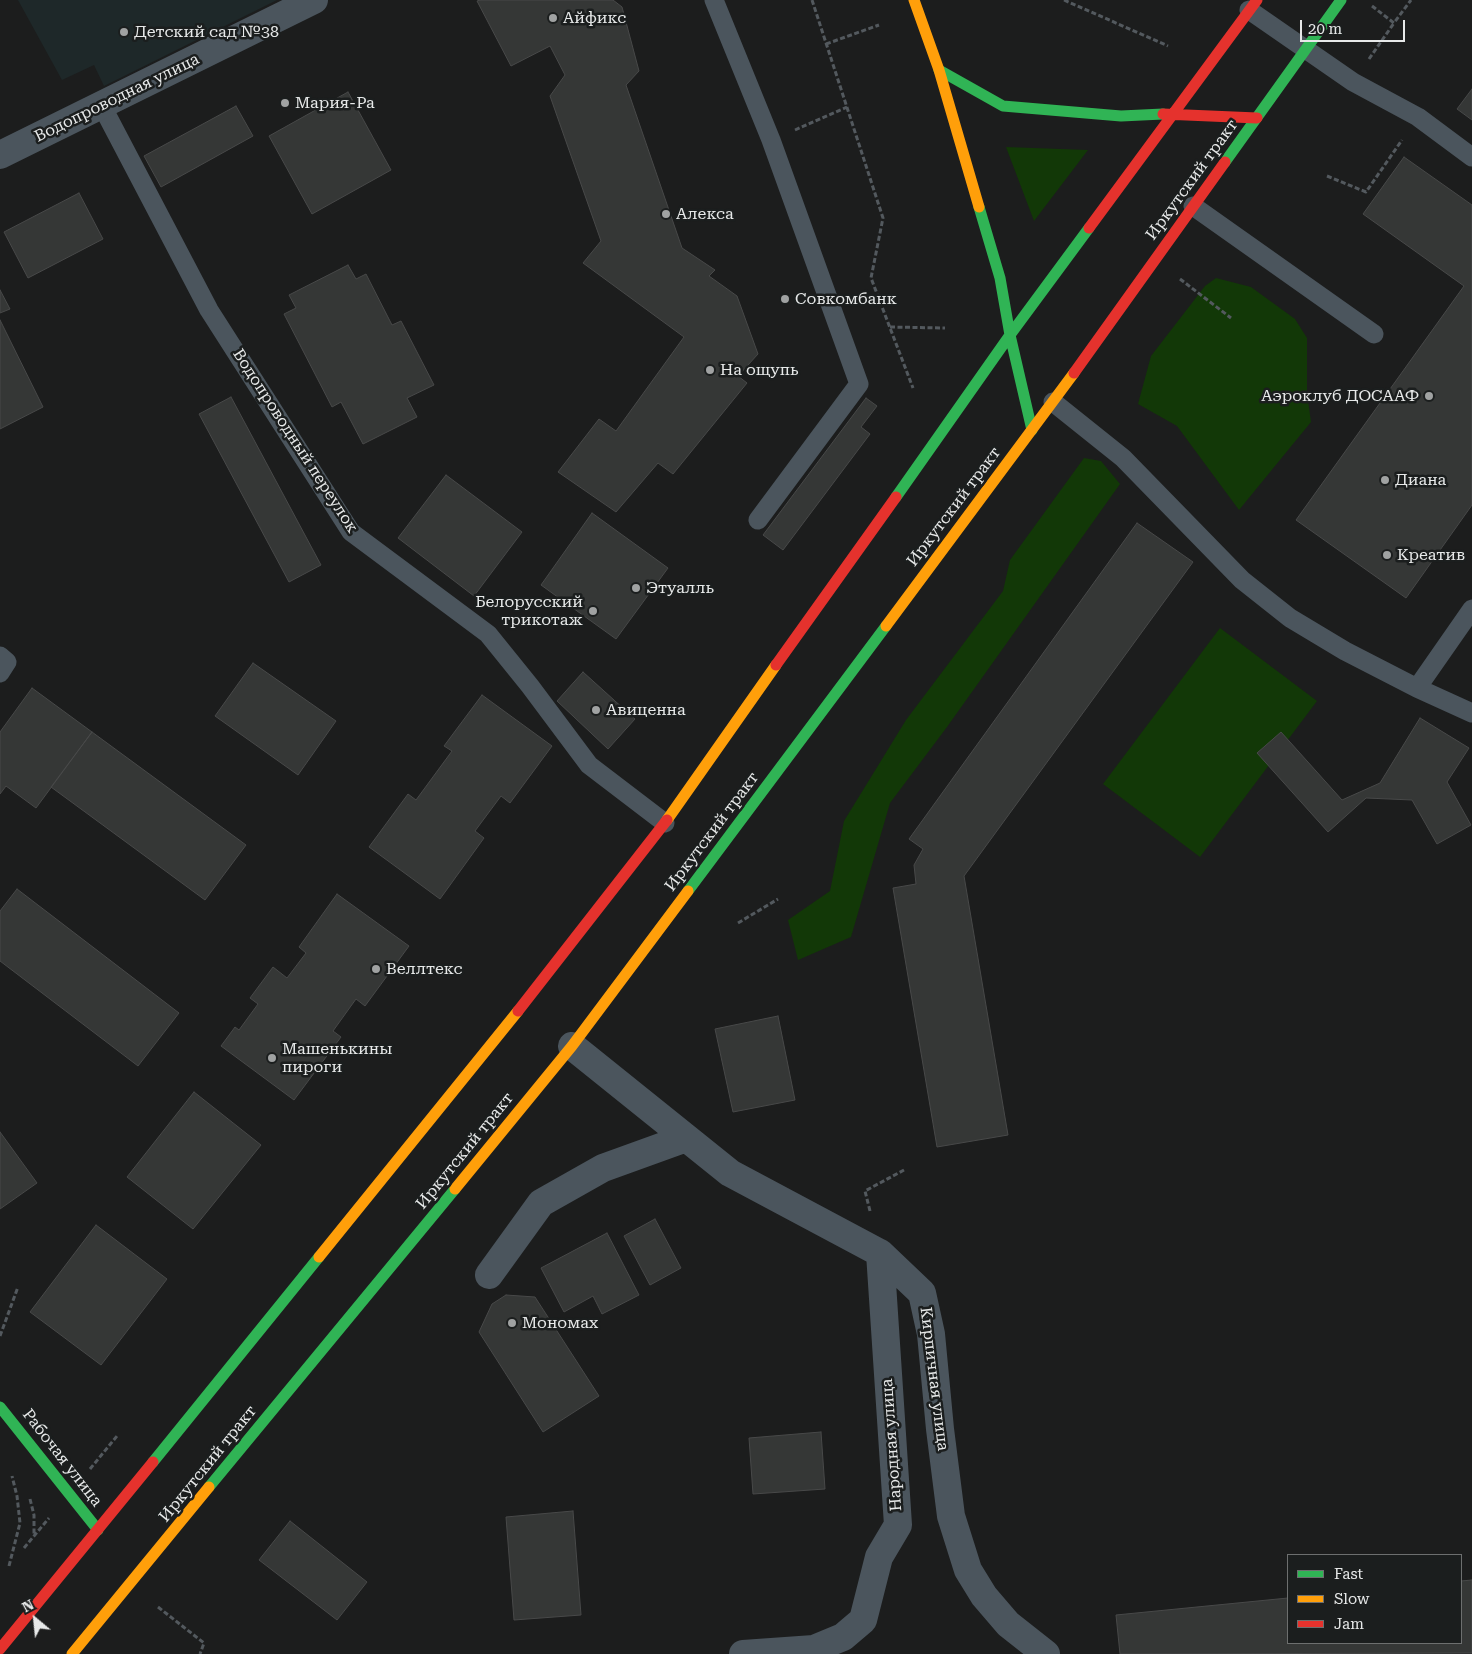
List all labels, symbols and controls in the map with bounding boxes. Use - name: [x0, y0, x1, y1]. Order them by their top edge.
- place label: Айфикс: [563, 8, 626, 28]
- scale bar: [1302, 10, 1407, 42]
- marker: Айфикс: [547, 12, 559, 24]
- text: 20 m: [1308, 20, 1342, 38]
- place label: Детский сад №38: [134, 22, 279, 42]
- marker: Детский сад №38: [118, 26, 130, 38]
- street label: Водопроводная улица: [31, 50, 203, 146]
- place label: Мария-Ра: [295, 93, 375, 113]
- marker: Мария-Ра: [279, 97, 291, 109]
- street label: Иркутский тракт: [1142, 116, 1242, 244]
- place label: Алекса: [676, 204, 734, 224]
- marker: Алекса: [660, 208, 672, 220]
- place label: Совкомбанк: [795, 289, 897, 309]
- marker: Совкомбанк: [779, 293, 791, 305]
- street label: Водопроводный переулок: [228, 345, 362, 537]
- place label: На ощупь: [720, 360, 798, 380]
- marker: На ощупь: [704, 364, 716, 376]
- place label: Аэроклуб ДОСААФ: [1261, 386, 1419, 406]
- marker: Аэроклуб ДОСААФ: [1423, 390, 1435, 402]
- street label: Иркутский тракт: [903, 444, 1005, 570]
- place label: Диана: [1395, 470, 1446, 490]
- marker: Диана: [1379, 474, 1391, 486]
- place label: Креатив: [1397, 545, 1465, 565]
- marker: Креатив: [1381, 549, 1393, 561]
- place label: Этуалль: [646, 578, 714, 598]
- marker: Этуалль: [630, 582, 642, 594]
- place label: Белорусский трикотаж: [475, 592, 583, 630]
- marker: Белорусский трикотаж: [587, 605, 599, 617]
- place label: Авиценна: [606, 700, 686, 720]
- marker: Авиценна: [590, 704, 602, 716]
- street label: Иркутский тракт: [661, 769, 763, 895]
- place label: Веллтекс: [386, 959, 462, 979]
- marker: Веллтекс: [370, 963, 382, 975]
- place label: Машенькины пироги: [282, 1039, 392, 1077]
- marker: Машенькины пироги: [266, 1052, 278, 1064]
- street label: Иркутский тракт: [412, 1089, 518, 1213]
- street label: Кирпичная улица: [916, 1306, 952, 1452]
- place label: Мономах: [522, 1313, 598, 1333]
- marker: Мономах: [506, 1317, 518, 1329]
- street label: Народная улица: [878, 1378, 906, 1512]
- street label: Иркутский тракт: [155, 1402, 261, 1526]
- street label: Рабочая улица: [18, 1405, 106, 1511]
- legend: [1287, 1554, 1462, 1644]
- text: Fast: [1334, 1565, 1363, 1583]
- text: Slow: [1334, 1590, 1369, 1608]
- north arrow: [10, 1594, 60, 1644]
- text: N: [19, 1596, 36, 1615]
- text: Jam: [1334, 1615, 1364, 1633]

